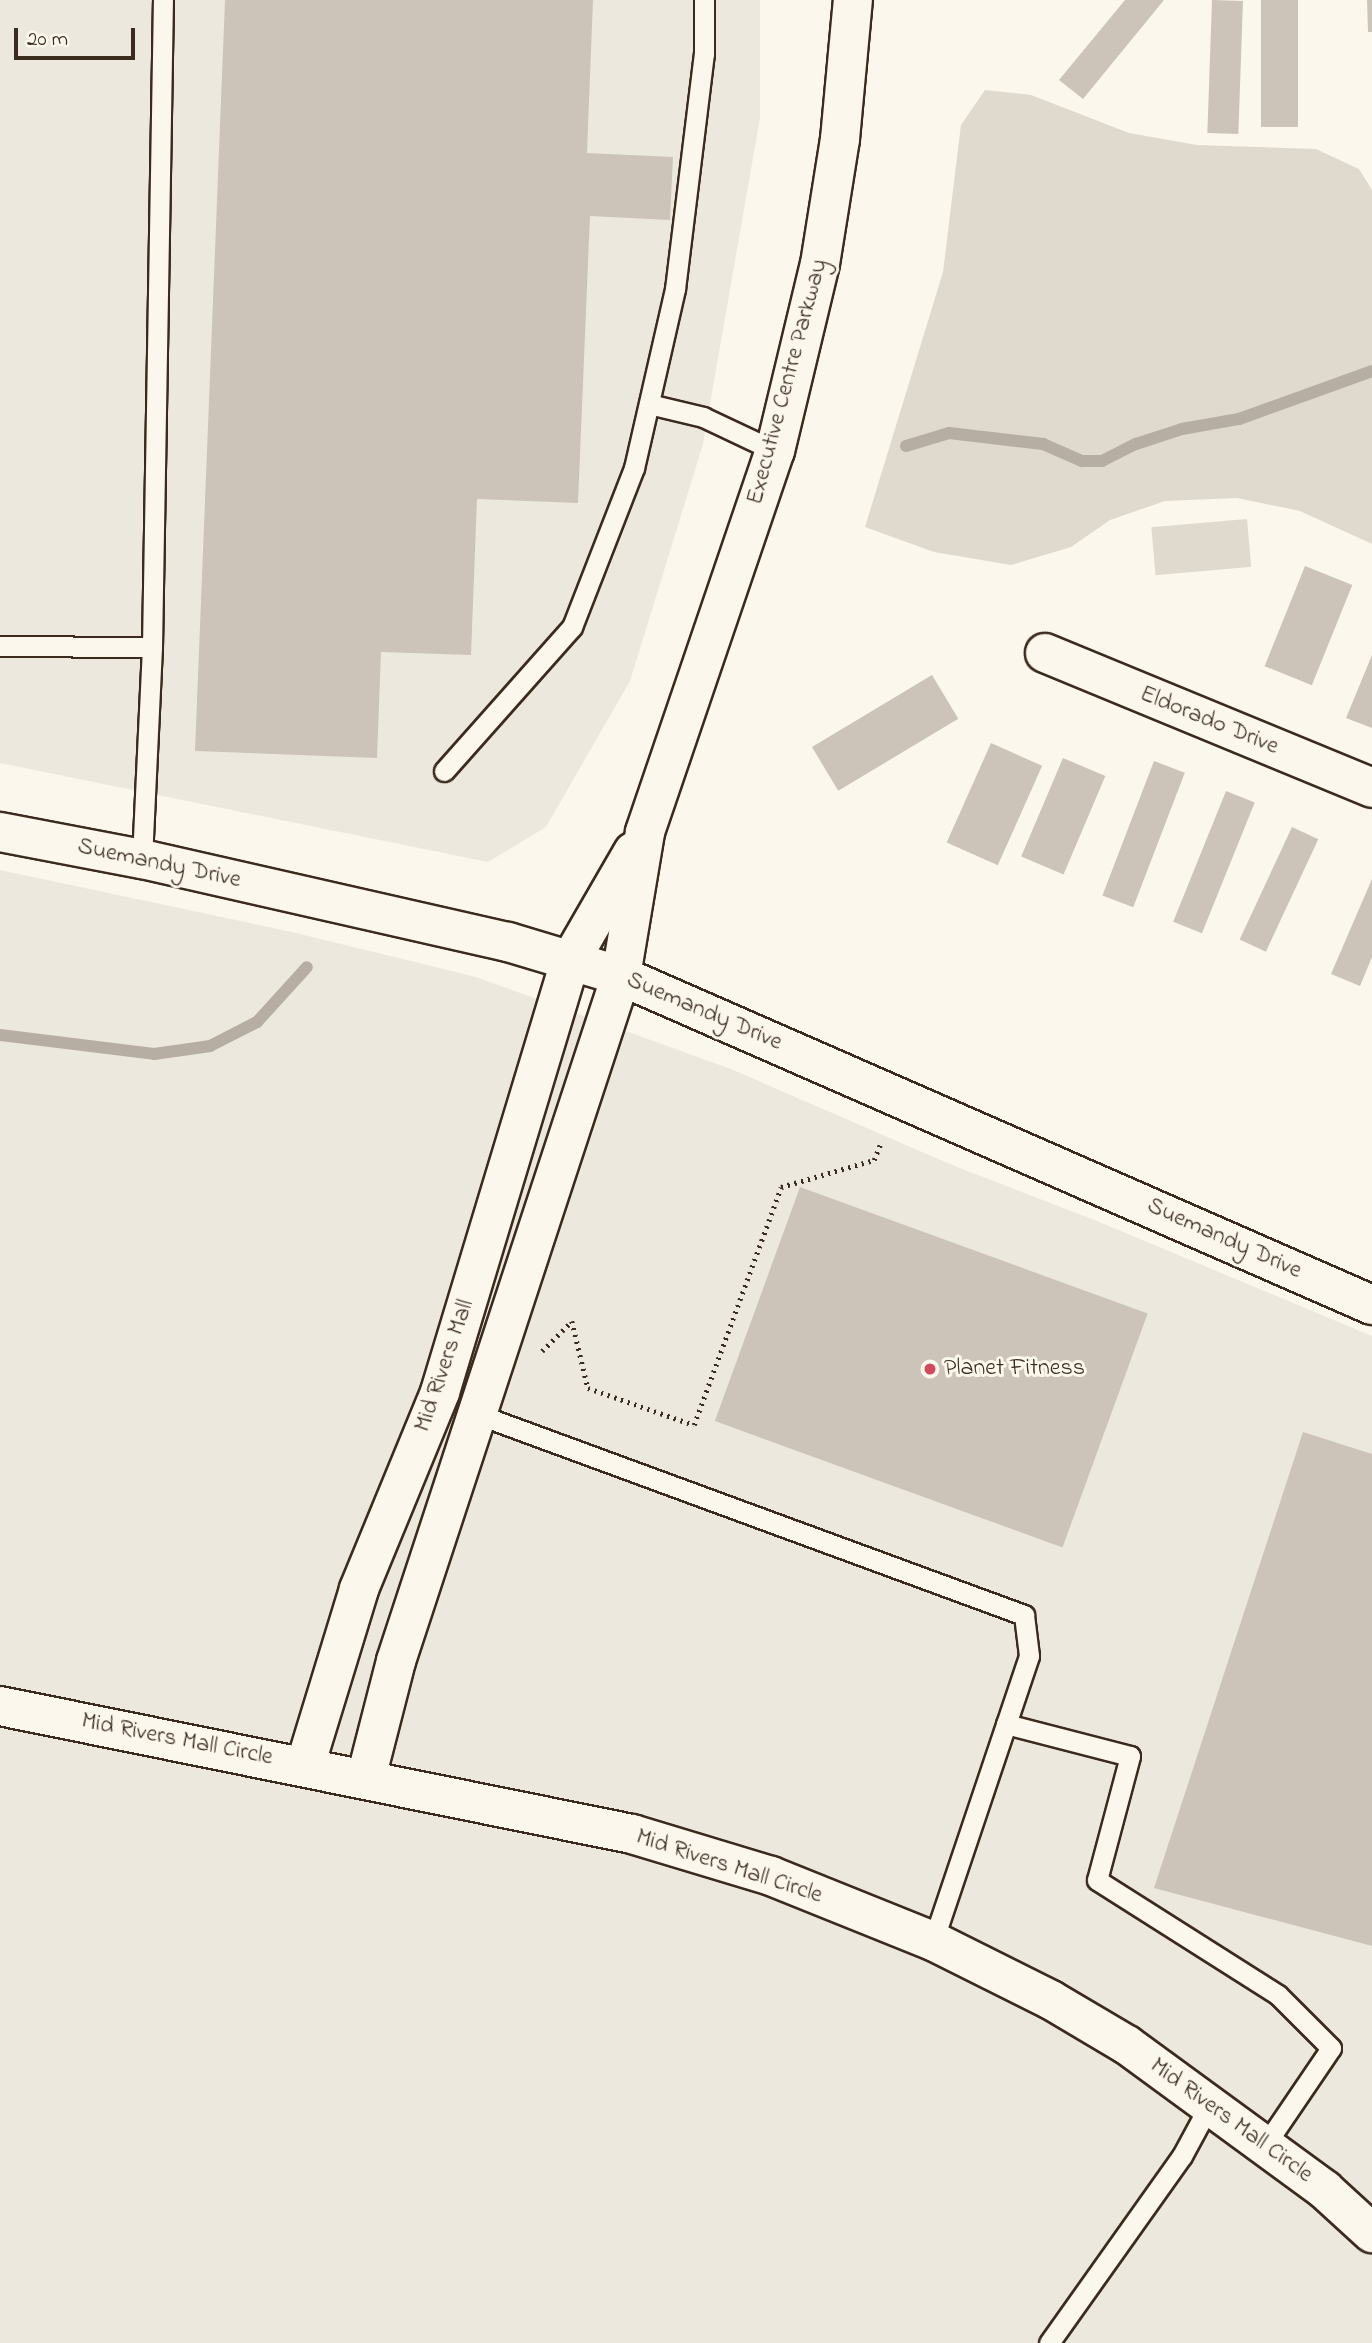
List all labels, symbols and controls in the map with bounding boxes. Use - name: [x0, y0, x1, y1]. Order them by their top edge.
- scale bar: [18, 14, 138, 58]
- text: 20 m: [27, 25, 68, 55]
- street label: Executive Centre Parkway: [741, 256, 835, 508]
- street label: Eldorado Drive: [1135, 680, 1283, 762]
- street label: Suemandy Drive: [75, 833, 243, 895]
- street label: Suemandy Drive: [622, 966, 786, 1058]
- street label: Suemandy Drive: [1142, 1192, 1306, 1286]
- street label: Mid Rivers Mall: [409, 1296, 481, 1436]
- place label: Planet Fitness: [944, 1355, 1085, 1383]
- marker: Planet Fitness: [922, 1361, 938, 1377]
- street label: Mid Rivers Mall Circle: [79, 1707, 275, 1773]
- street label: Mid Rivers Mall Circle: [632, 1823, 826, 1911]
- street label: Mid Rivers Mall Circle: [1144, 2052, 1318, 2190]

